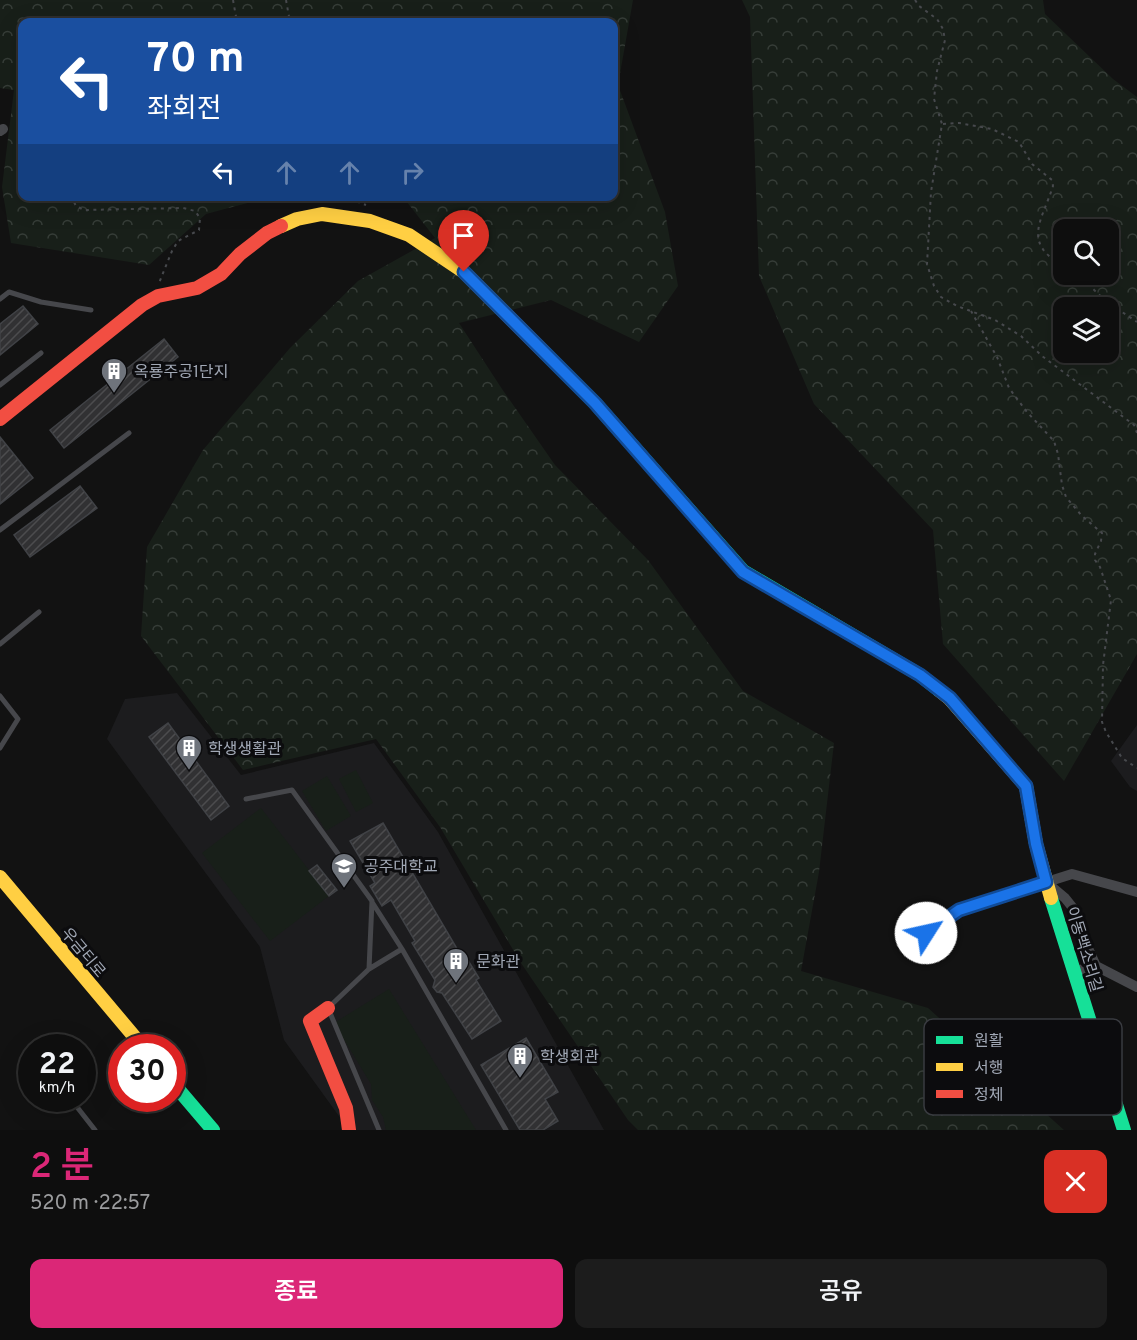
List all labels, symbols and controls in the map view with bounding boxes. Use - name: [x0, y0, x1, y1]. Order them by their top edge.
- text: 70 m: [147, 34, 245, 87]
- icon: left: [48, 42, 126, 120]
- text: 좌회전: [147, 93, 222, 127]
- icon: left: [207, 156, 240, 189]
- icon: ahead: [270, 156, 303, 189]
- icon: ahead: [333, 156, 366, 189]
- icon: right: [396, 156, 429, 189]
- pin: [438, 210, 489, 272]
- icon: arrive: [447, 219, 480, 252]
- map controls: [1053, 219, 1119, 363]
- button: search: [1053, 219, 1119, 285]
- button: layers: [1053, 297, 1119, 363]
- building icon: 옥룡주공1단지: [99, 356, 129, 394]
- place label: 옥룡주공1단지: [134, 363, 228, 383]
- building icon: 학생생활관: [174, 733, 204, 771]
- place label: 학생생활관: [208, 740, 282, 760]
- school or university icon: 공주대학교: [329, 851, 359, 889]
- place label: 공주대학교: [364, 858, 438, 878]
- position arrow: [894, 901, 958, 965]
- street label: 이동백소리길: [1061, 904, 1106, 995]
- street label: 우금티로: [56, 924, 109, 982]
- building icon: 문화관: [441, 946, 471, 984]
- place label: 문화관: [476, 953, 520, 973]
- legend: [924, 1019, 1122, 1115]
- text: 원활: [974, 1032, 1004, 1052]
- speed limit sign: 30: [108, 1034, 186, 1112]
- building icon: 학생회관: [505, 1041, 535, 1079]
- text: 22: [39, 1047, 75, 1084]
- place label: 학생회관: [540, 1048, 599, 1068]
- text: 서행: [974, 1059, 1003, 1079]
- text: km/h: [39, 1079, 75, 1098]
- text: 정체: [974, 1086, 1003, 1106]
- text: 2 분: [30, 1145, 94, 1191]
- button: close: [1044, 1150, 1107, 1213]
- text: 520 m · 22:57: [30, 1191, 150, 1217]
- button: 종료: [30, 1259, 563, 1328]
- button: 공유: [575, 1259, 1107, 1328]

